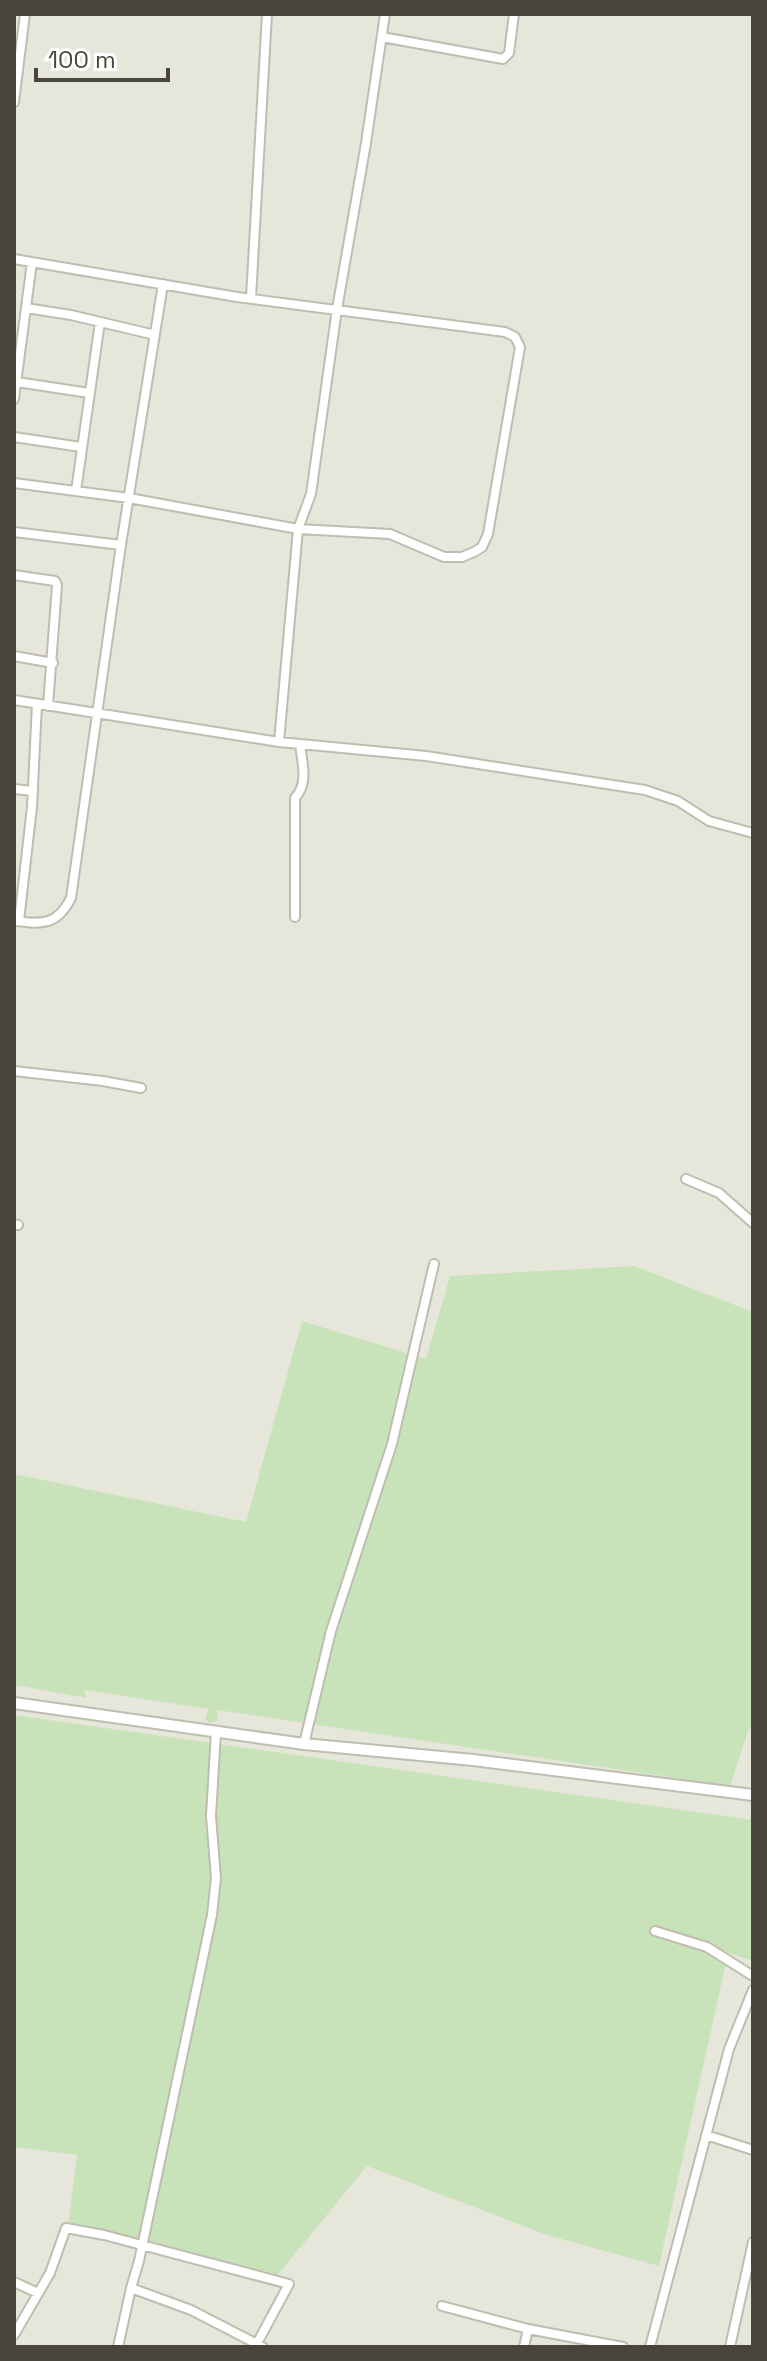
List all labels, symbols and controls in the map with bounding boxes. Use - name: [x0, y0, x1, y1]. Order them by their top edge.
- scale bar: [36, 32, 168, 82]
- text: 100 m: [48, 44, 116, 75]

